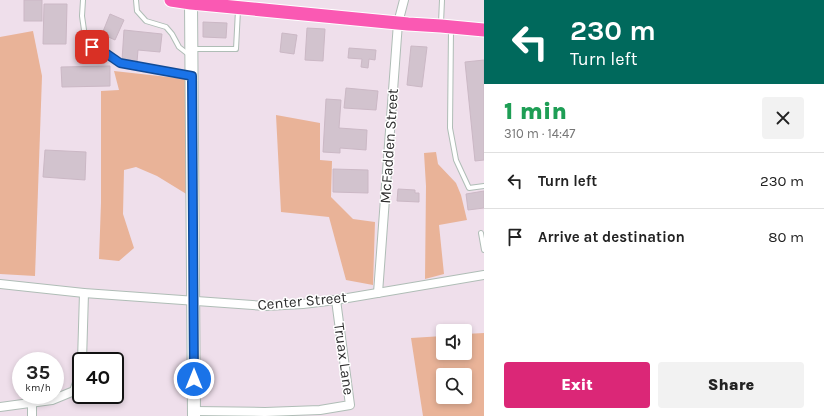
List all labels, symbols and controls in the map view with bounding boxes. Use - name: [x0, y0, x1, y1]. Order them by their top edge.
- text: 230 m: [570, 14, 656, 47]
- icon: left: [504, 16, 556, 68]
- pin: [75, 30, 109, 64]
- icon: arrive: [81, 36, 103, 58]
- text: Turn left: [570, 48, 638, 70]
- street label: McFadden Street: [376, 87, 402, 204]
- text: 1 min: [504, 97, 567, 125]
- button: close: [762, 97, 804, 139]
- text: 310 m · 14:47: [504, 126, 575, 141]
- icon: left: [504, 170, 526, 192]
- text: Turn left: [538, 172, 597, 190]
- text: 230 m: [760, 172, 804, 190]
- icon: arrive: [504, 226, 526, 248]
- text: Arrive at destination: [538, 228, 685, 246]
- text: 80 m: [768, 228, 804, 246]
- street label: Center Street: [257, 288, 348, 314]
- street label: Truax Lane: [330, 322, 358, 396]
- map controls: [436, 324, 472, 404]
- button: sound: [436, 324, 472, 360]
- speed limit sign: 40: [72, 352, 124, 404]
- position arrow: [173, 358, 215, 400]
- text: 35: [26, 361, 50, 384]
- button: Exit: [504, 362, 650, 408]
- button: Share: [658, 362, 804, 408]
- button: search: [436, 368, 472, 404]
- text: km/h: [25, 382, 51, 394]

